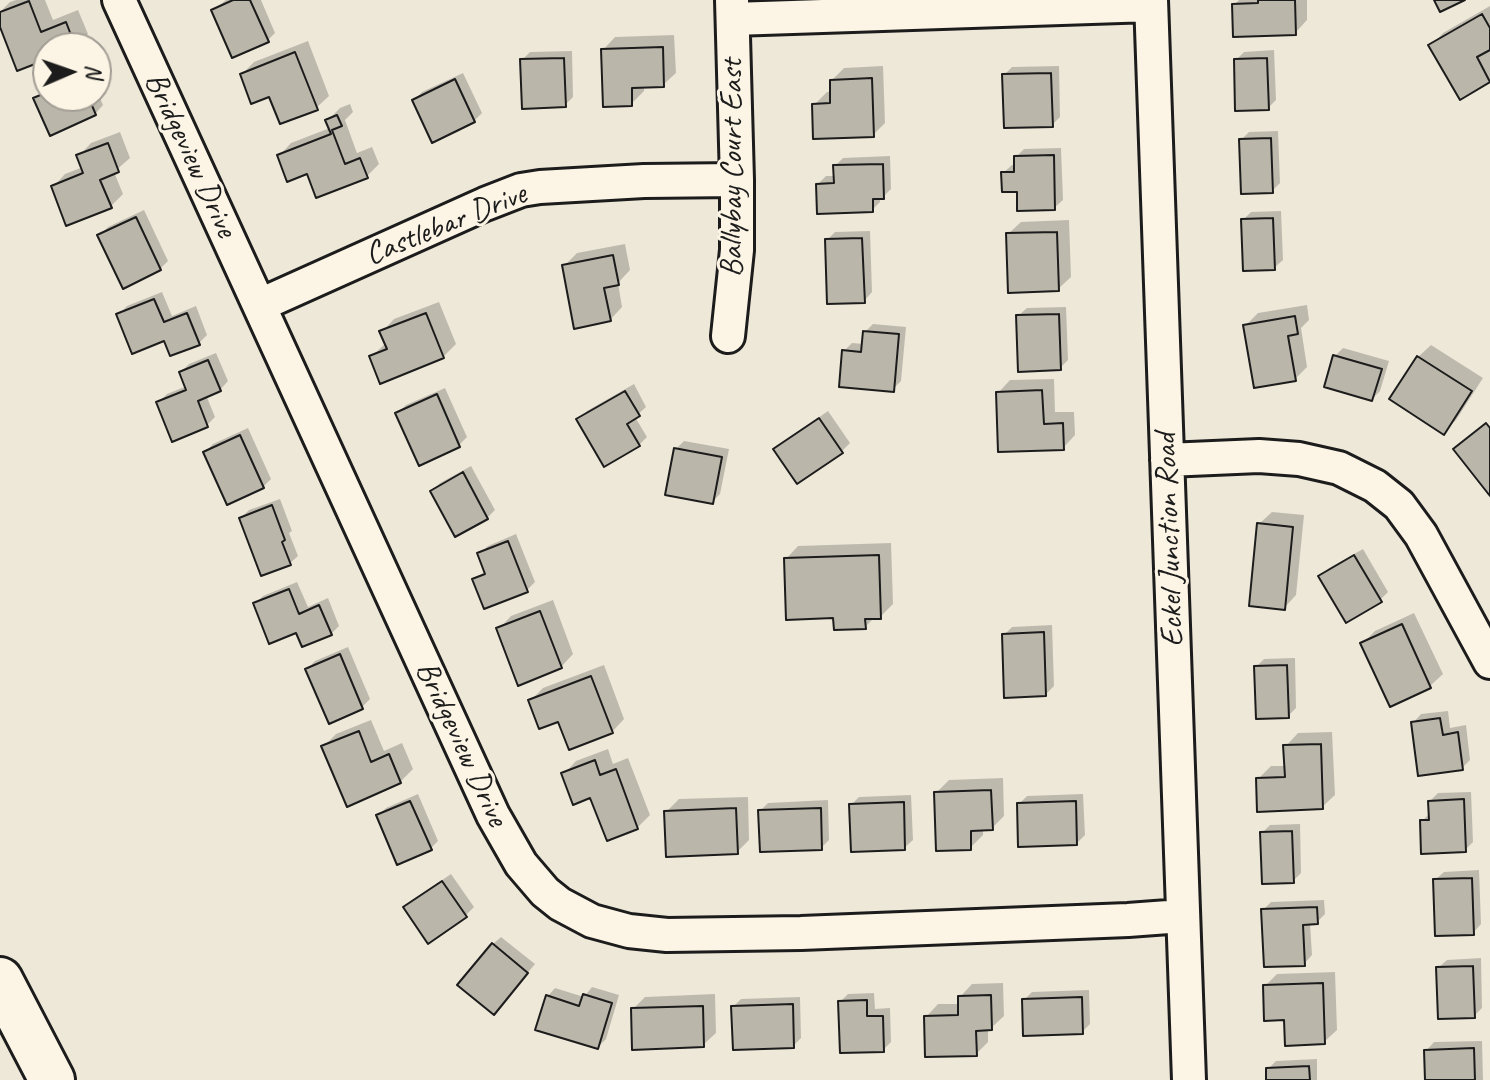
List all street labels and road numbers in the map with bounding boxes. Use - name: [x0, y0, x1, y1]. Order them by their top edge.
- street label: Ballybay Court East: [714, 59, 752, 277]
- street label: Bridgeview Drive: [135, 67, 245, 243]
- street label: Castlebar Drive: [360, 175, 532, 275]
- street label: Eckel Junction Road: [1147, 433, 1193, 647]
- street label: Bridgeview Drive: [406, 656, 516, 832]

